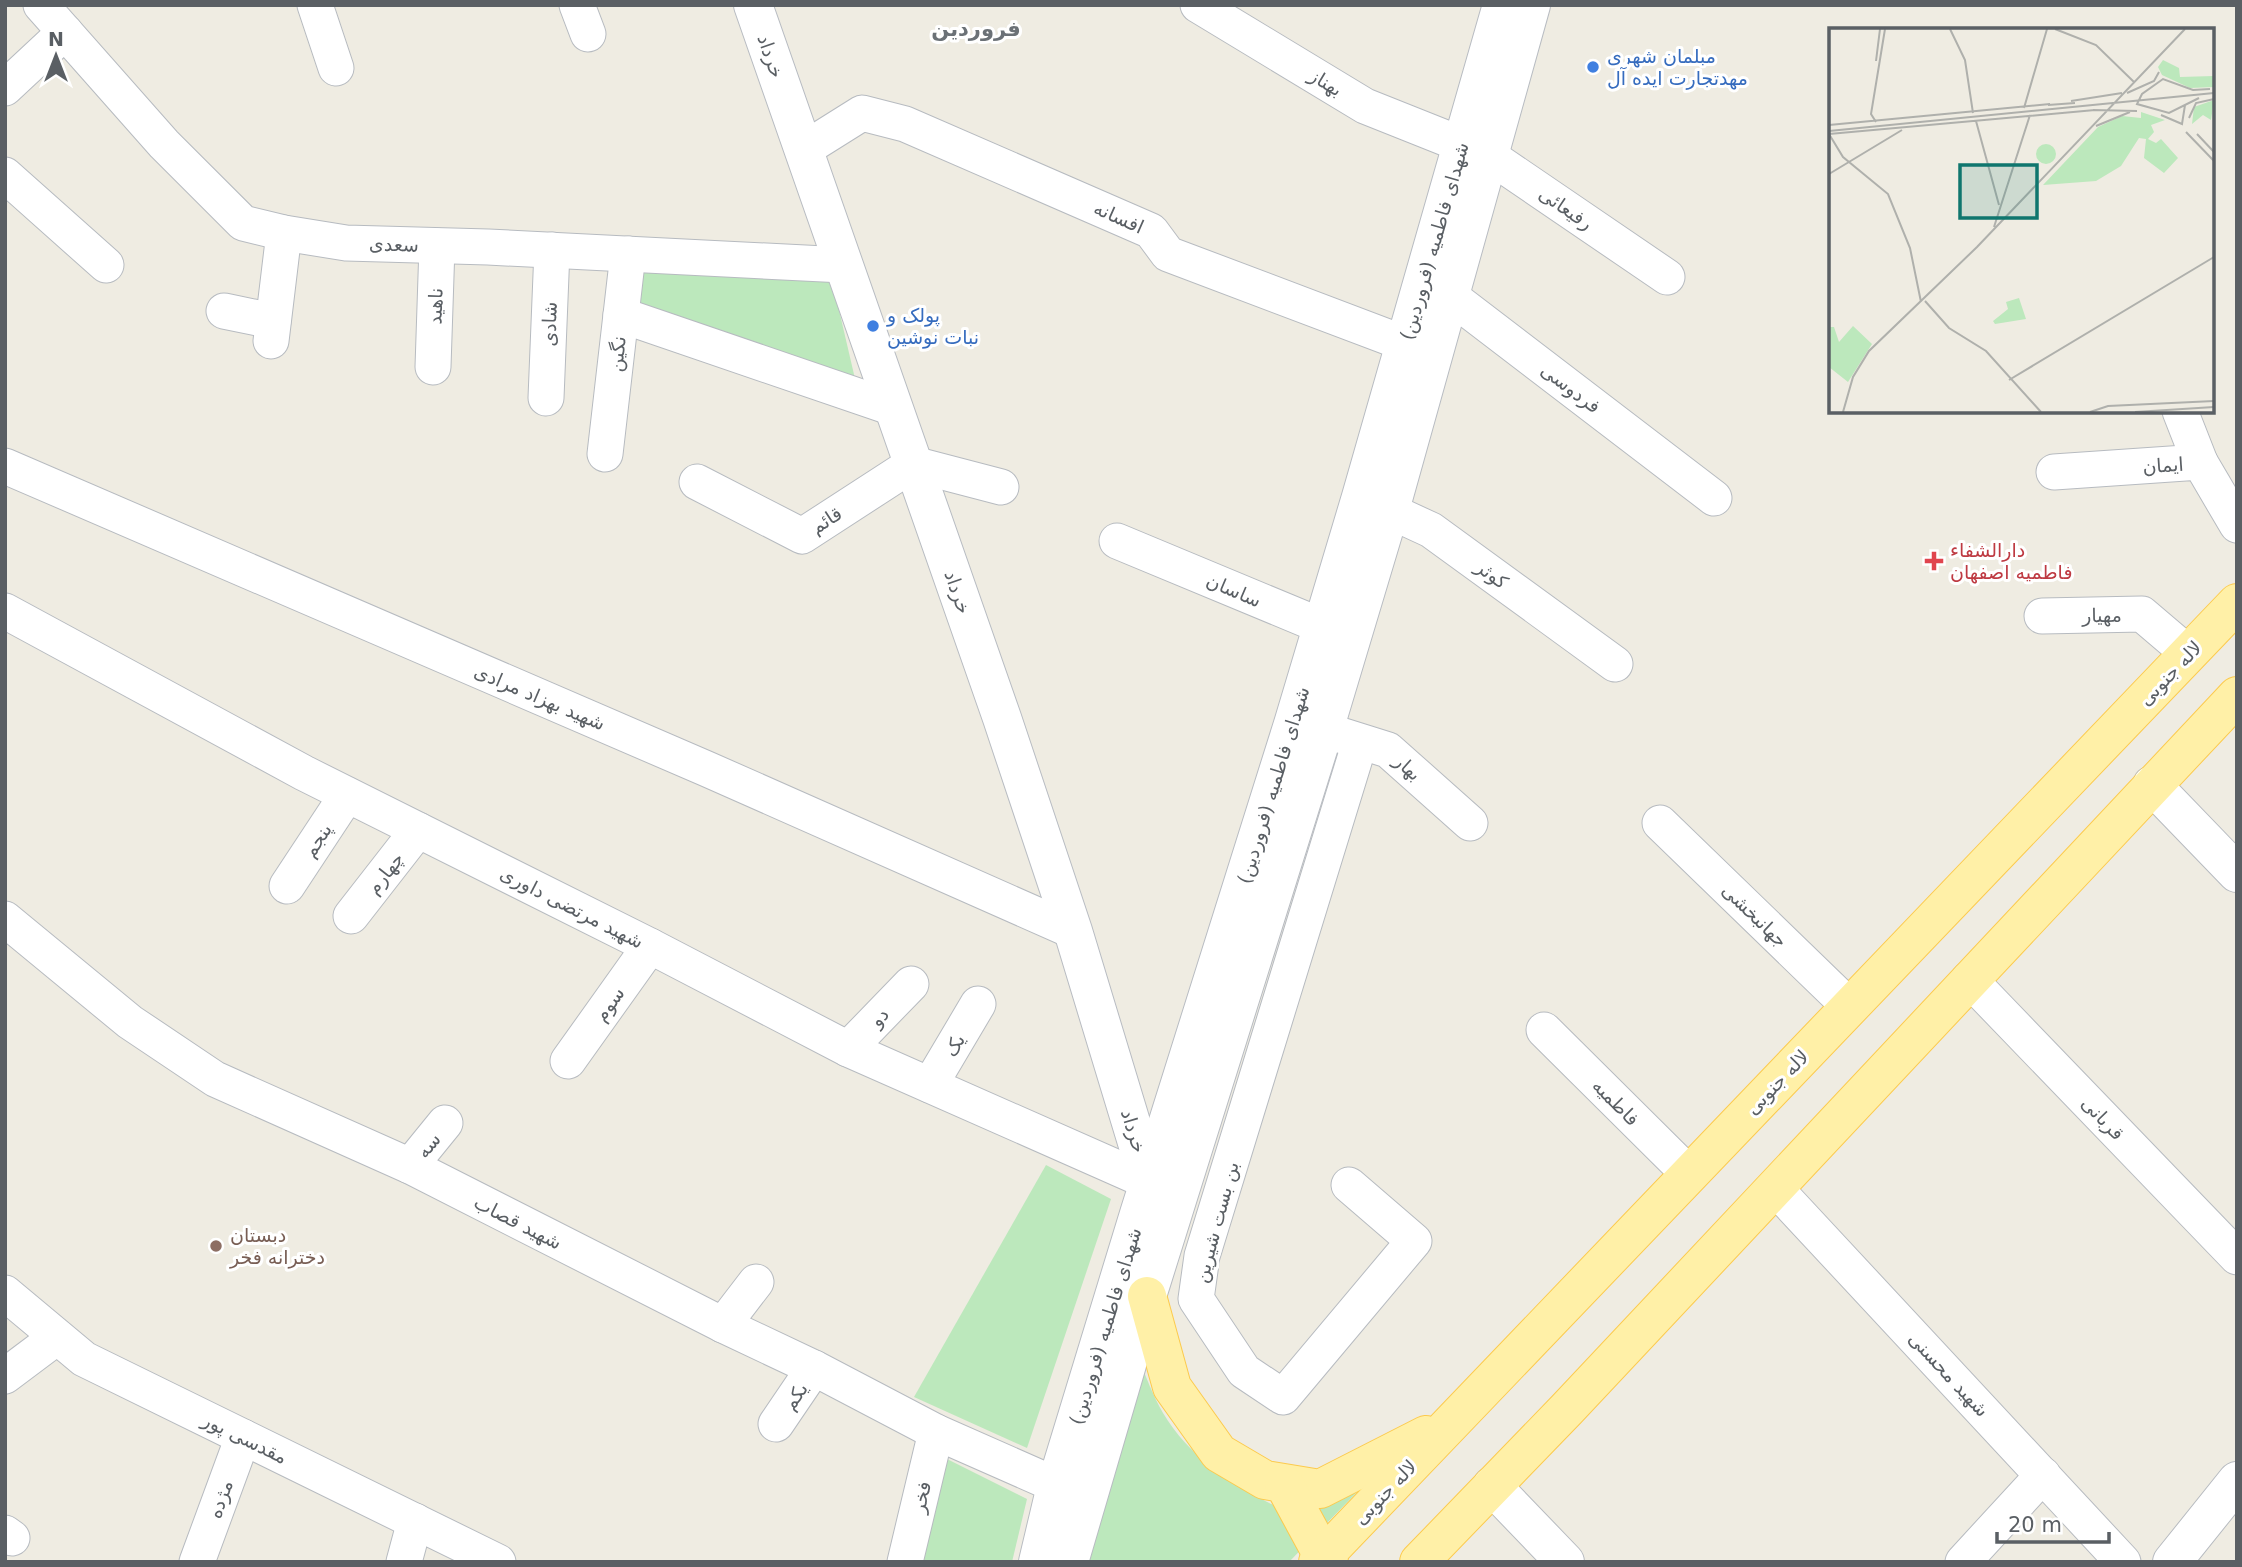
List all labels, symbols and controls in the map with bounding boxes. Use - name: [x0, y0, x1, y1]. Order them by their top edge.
- district label: فروردین: [931, 17, 1021, 41]
- north arrow: [21, 21, 91, 91]
- text: N: [48, 28, 64, 50]
- inset map: [1829, 28, 2214, 413]
- street label: خرداد: [752, 31, 789, 81]
- place label: مبلمان شهری مهدتجارت ایده آل: [1607, 45, 1748, 90]
- marker: مبلمان شهری مهدتجارت ایده آل: [1585, 59, 1601, 75]
- street label: بهناز: [1304, 63, 1347, 101]
- street label: شهدای فاطمیه (فروردین): [1395, 140, 1474, 343]
- street label: رفیعائی: [1534, 182, 1597, 235]
- street label: افسانه: [1091, 196, 1147, 238]
- street label: سعدی: [369, 232, 419, 256]
- street label: ناهید: [423, 287, 447, 325]
- street label: شادی: [537, 301, 561, 347]
- place label: پولک و نبات نوشین: [886, 304, 979, 349]
- marker: پولک و نبات نوشین: [865, 318, 881, 334]
- street label: نگین: [604, 335, 631, 373]
- street label: فردوسی: [1536, 358, 1605, 418]
- street label: ایمان: [2142, 453, 2184, 477]
- street label: قائم: [806, 502, 846, 539]
- place label: دارالشفاء فاطمیه اصفهان: [1950, 539, 2072, 584]
- marker: دارالشفاء فاطمیه اصفهان: [1924, 551, 1944, 571]
- street label: کوثر: [1470, 554, 1513, 594]
- street label: خرداد: [939, 567, 976, 617]
- street label: ساسان: [1203, 569, 1265, 611]
- street label: مهیار: [2081, 604, 2122, 627]
- street label: لاله جنوبی: [2134, 636, 2207, 711]
- street label: شهید بهزاد مرادی: [471, 660, 609, 735]
- street label: شهدای فاطمیه (فروردین): [1233, 684, 1314, 886]
- street label: بهار: [1388, 748, 1426, 786]
- street label: پنجم: [298, 819, 337, 862]
- street label: چهارم: [362, 848, 409, 899]
- street label: شهید مرتضی داوری: [496, 861, 647, 953]
- street label: جهانبخشی: [1717, 878, 1792, 952]
- street label: سوم: [589, 982, 630, 1026]
- street label: دو: [864, 1003, 894, 1032]
- street label: یک: [939, 1030, 969, 1060]
- street label: لاله جنوبی: [1741, 1045, 1814, 1120]
- street label: فاطمیه: [1588, 1074, 1644, 1130]
- street label: قربانی: [2076, 1092, 2129, 1145]
- street label: خرداد: [1116, 1107, 1151, 1156]
- street label: سه: [411, 1128, 445, 1162]
- street label: بن بست شیرین: [1189, 1159, 1244, 1285]
- street label: شهید قصاب: [470, 1190, 566, 1254]
- place label: دبستان دخترانه فخر: [229, 1224, 325, 1269]
- street label: شهدای فاطمیه (فروردین): [1065, 1225, 1146, 1427]
- marker: دبستان دخترانه فخر: [208, 1238, 224, 1254]
- street label: شهید محسنی: [1904, 1327, 1994, 1421]
- street label: یکم: [778, 1378, 813, 1414]
- street label: مقدسی پور: [198, 1408, 291, 1469]
- street label: لاله جنوبی: [1349, 1455, 1422, 1530]
- street label: مژده: [203, 1477, 238, 1521]
- street label: فخر: [906, 1479, 936, 1516]
- scale bar: [1997, 1500, 2109, 1544]
- text: 20 m: [2008, 1513, 2062, 1537]

